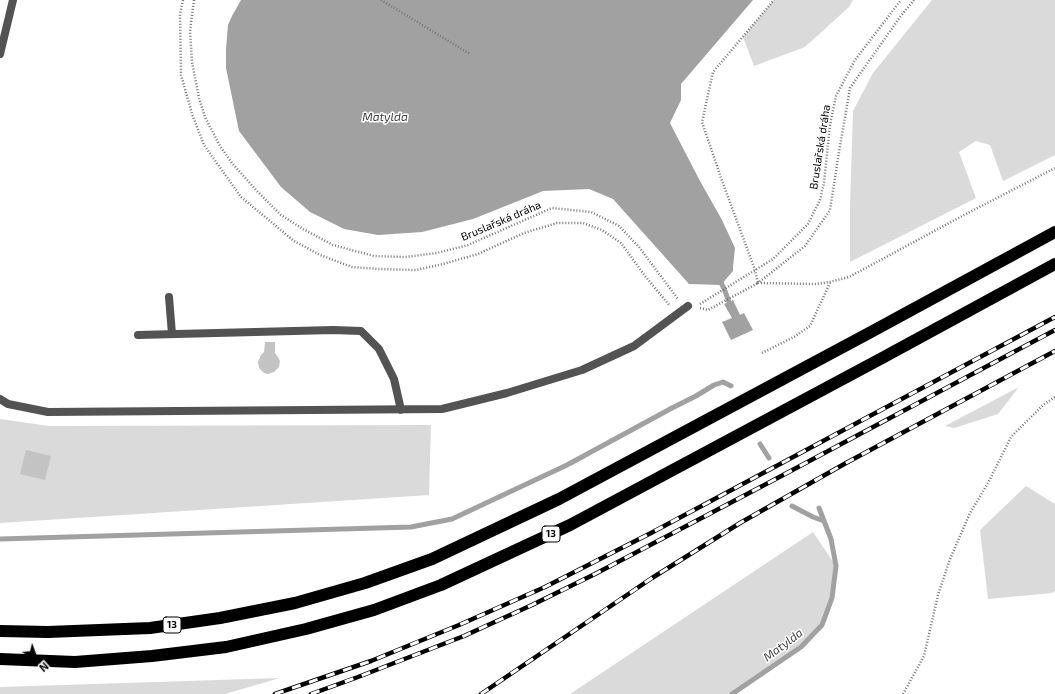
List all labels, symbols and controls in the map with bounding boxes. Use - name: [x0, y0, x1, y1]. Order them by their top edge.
- street label: Bruslařská dráha: [807, 104, 833, 190]
- water label: Matylda: [362, 110, 408, 124]
- street label: Bruslařská dráha: [459, 198, 543, 244]
- road number: 13: [542, 526, 560, 542]
- road number: 13: [163, 617, 181, 633]
- water label: Matylda: [760, 626, 806, 664]
- north arrow: [16, 638, 56, 678]
- text: N: [37, 660, 51, 675]

